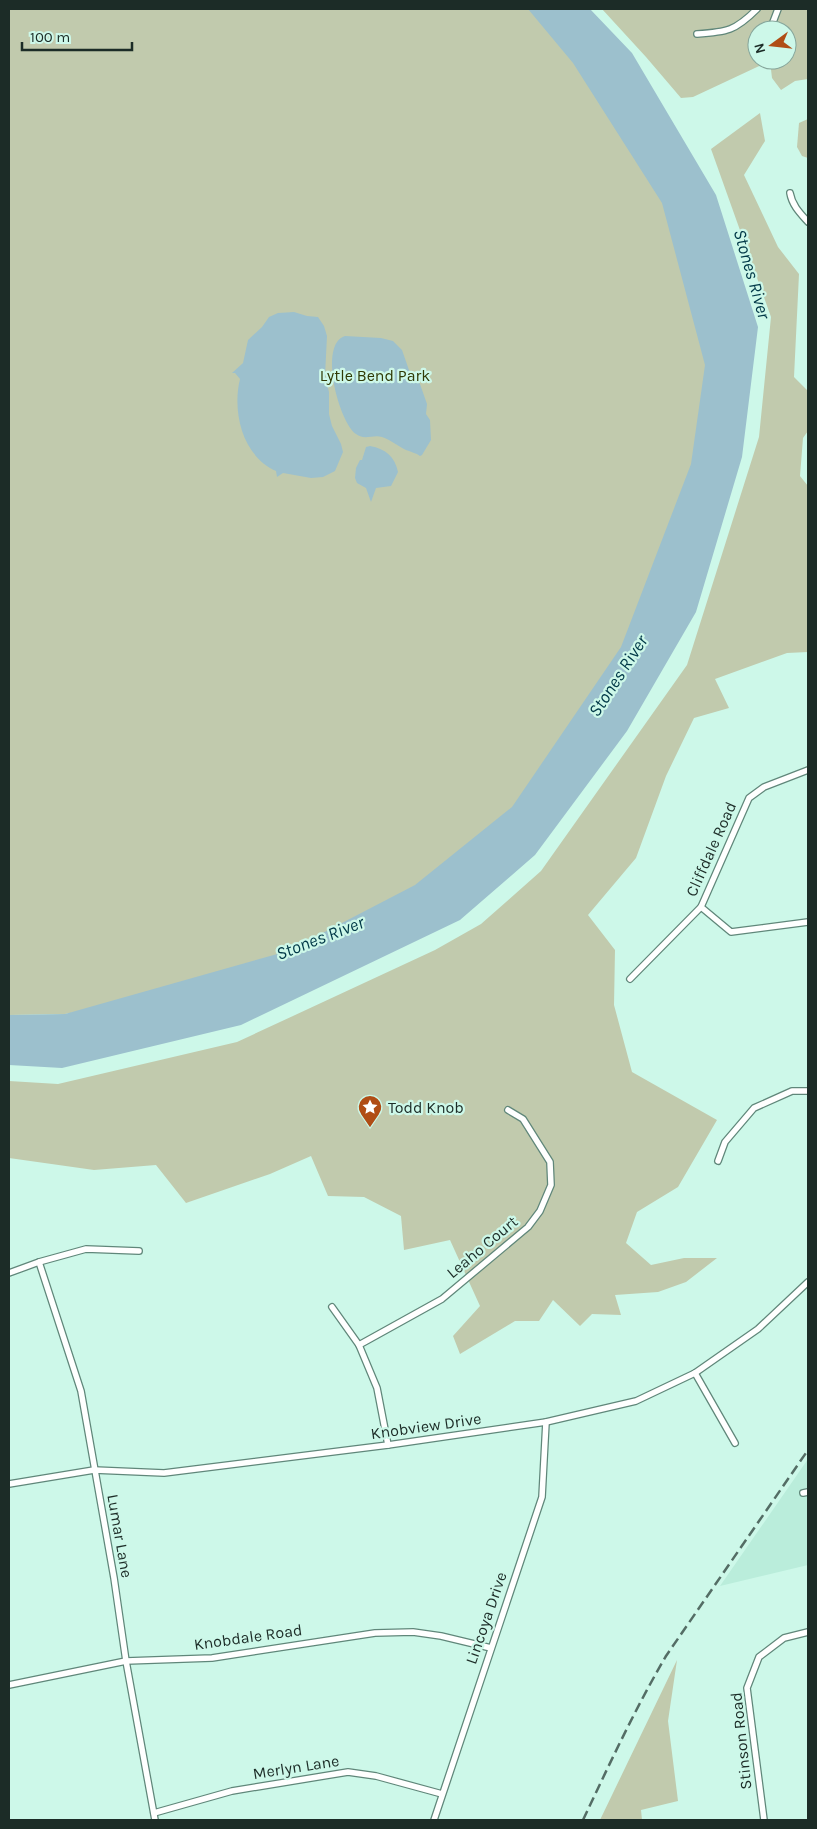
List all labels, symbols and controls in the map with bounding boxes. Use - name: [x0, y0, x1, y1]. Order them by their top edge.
- scale bar: [22, 20, 132, 52]
- north arrow: [747, 20, 797, 70]
- text: 100 m: [30, 28, 70, 46]
- text: N: [750, 41, 769, 55]
- water label: Stones River: [729, 226, 776, 322]
- park label: Lytle Bend Park: [320, 366, 430, 385]
- water label: Stones River: [584, 630, 653, 721]
- street label: Cliffdale Road: [682, 799, 740, 899]
- water label: Stones River: [273, 911, 368, 965]
- place icon: Todd Knob: [357, 1094, 383, 1128]
- place label: Todd Knob: [388, 1098, 464, 1117]
- street label: Leaho Court: [443, 1212, 521, 1282]
- street label: Knobview Drive: [370, 1409, 482, 1443]
- street label: Lumar Lane: [103, 1493, 137, 1579]
- street label: Lincoya Drive: [461, 1569, 511, 1667]
- street label: Knobdale Road: [193, 1620, 303, 1654]
- street label: Stinson Road: [726, 1691, 756, 1791]
- street label: Merlyn Lane: [251, 1751, 341, 1783]

